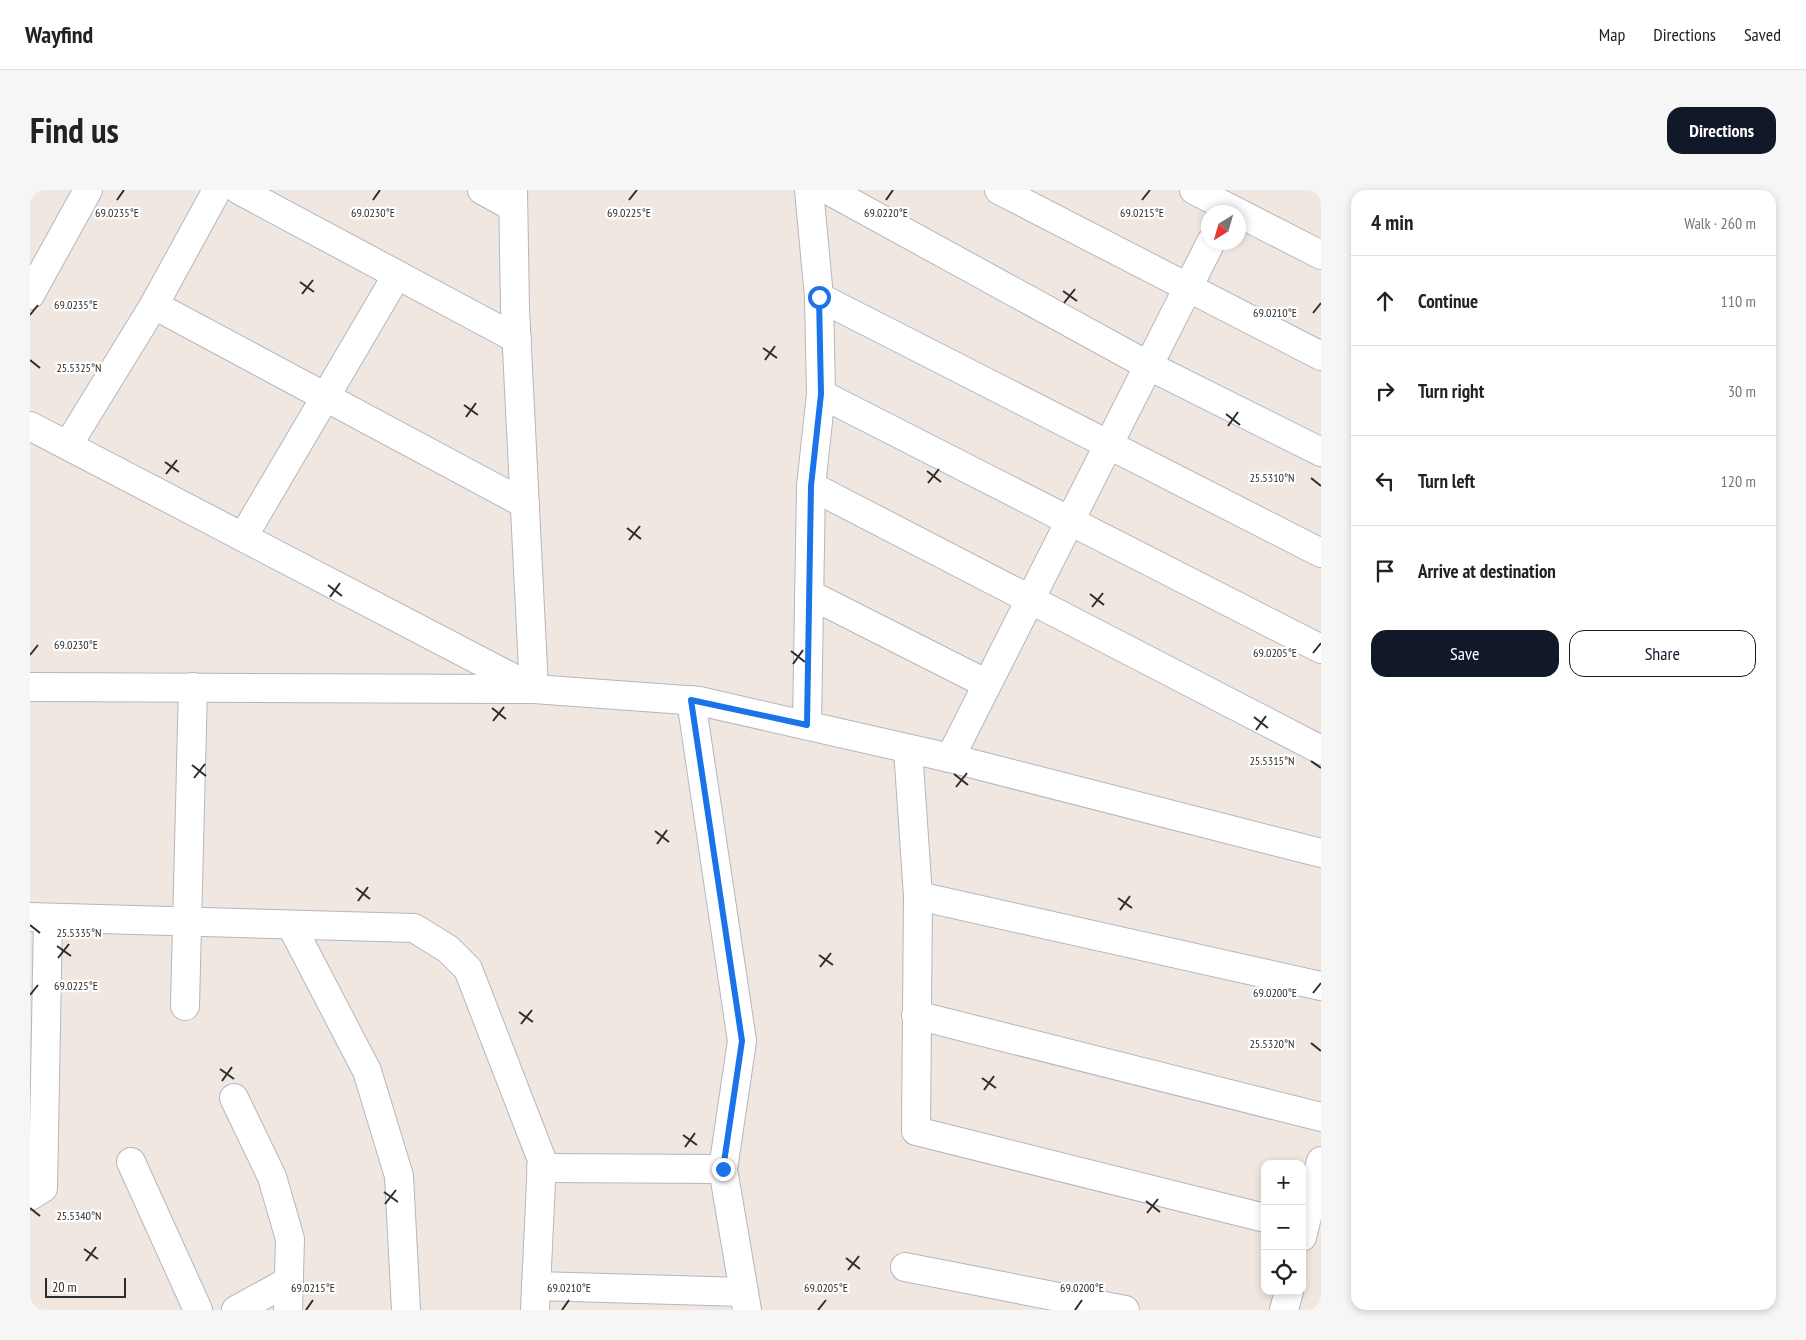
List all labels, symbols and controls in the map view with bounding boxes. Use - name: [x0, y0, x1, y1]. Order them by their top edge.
- text: Wayfind: [25, 19, 93, 50]
- text: Map: [1599, 23, 1625, 46]
- text: Directions: [1653, 23, 1716, 46]
- text: Saved: [1744, 23, 1781, 46]
- text: Find us: [30, 107, 119, 153]
- button: Directions: [1667, 107, 1776, 154]
- text: 69.0235°E: [95, 205, 139, 220]
- text: 69.0230°E: [351, 205, 395, 220]
- text: 69.0225°E: [607, 205, 651, 220]
- text: 69.0220°E: [864, 205, 908, 220]
- text: 69.0215°E: [1120, 205, 1164, 220]
- north arrow: [1201, 205, 1246, 250]
- text: 4 min: [1371, 209, 1413, 236]
- text: Walk · 260 m: [1684, 213, 1756, 233]
- route start: [808, 286, 831, 309]
- icon: ahead: [1371, 287, 1399, 315]
- text: Continue: [1418, 289, 1478, 313]
- text: 110 m: [1721, 291, 1756, 311]
- text: 69.0235°E: [54, 297, 98, 312]
- text: 69.0210°E: [1253, 305, 1297, 320]
- text: 25.5325°N: [56, 360, 102, 375]
- icon: right: [1371, 377, 1399, 405]
- text: Turn right: [1418, 379, 1484, 403]
- text: 30 m: [1728, 381, 1756, 401]
- icon: left: [1371, 467, 1399, 495]
- text: Turn left: [1418, 469, 1475, 493]
- text: 25.5310°N: [1249, 470, 1295, 485]
- text: 120 m: [1721, 471, 1756, 491]
- icon: arrive: [1371, 557, 1399, 585]
- text: Arrive at destination: [1418, 559, 1556, 583]
- button: Save: [1371, 630, 1559, 677]
- button: Share: [1569, 630, 1756, 677]
- text: 69.0230°E: [54, 637, 98, 652]
- text: 69.0205°E: [1253, 645, 1297, 660]
- text: 25.5315°N: [1249, 753, 1295, 768]
- text: 25.5335°N: [56, 925, 102, 940]
- text: 69.0225°E: [54, 978, 98, 993]
- text: 69.0200°E: [1253, 985, 1297, 1000]
- text: 25.5320°N: [1249, 1036, 1295, 1051]
- route end: [712, 1158, 735, 1181]
- map controls: [1261, 1160, 1306, 1295]
- button: +: [1261, 1160, 1306, 1205]
- button: −: [1261, 1205, 1306, 1250]
- text: 25.5340°N: [56, 1208, 102, 1223]
- button: locate: [1261, 1250, 1306, 1295]
- scale bar: [45, 1275, 126, 1298]
- text: 20 m: [52, 1278, 77, 1296]
- text: 69.0215°E: [291, 1280, 335, 1295]
- text: 69.0210°E: [547, 1280, 591, 1295]
- text: 69.0205°E: [804, 1280, 848, 1295]
- text: 69.0200°E: [1060, 1280, 1104, 1295]

